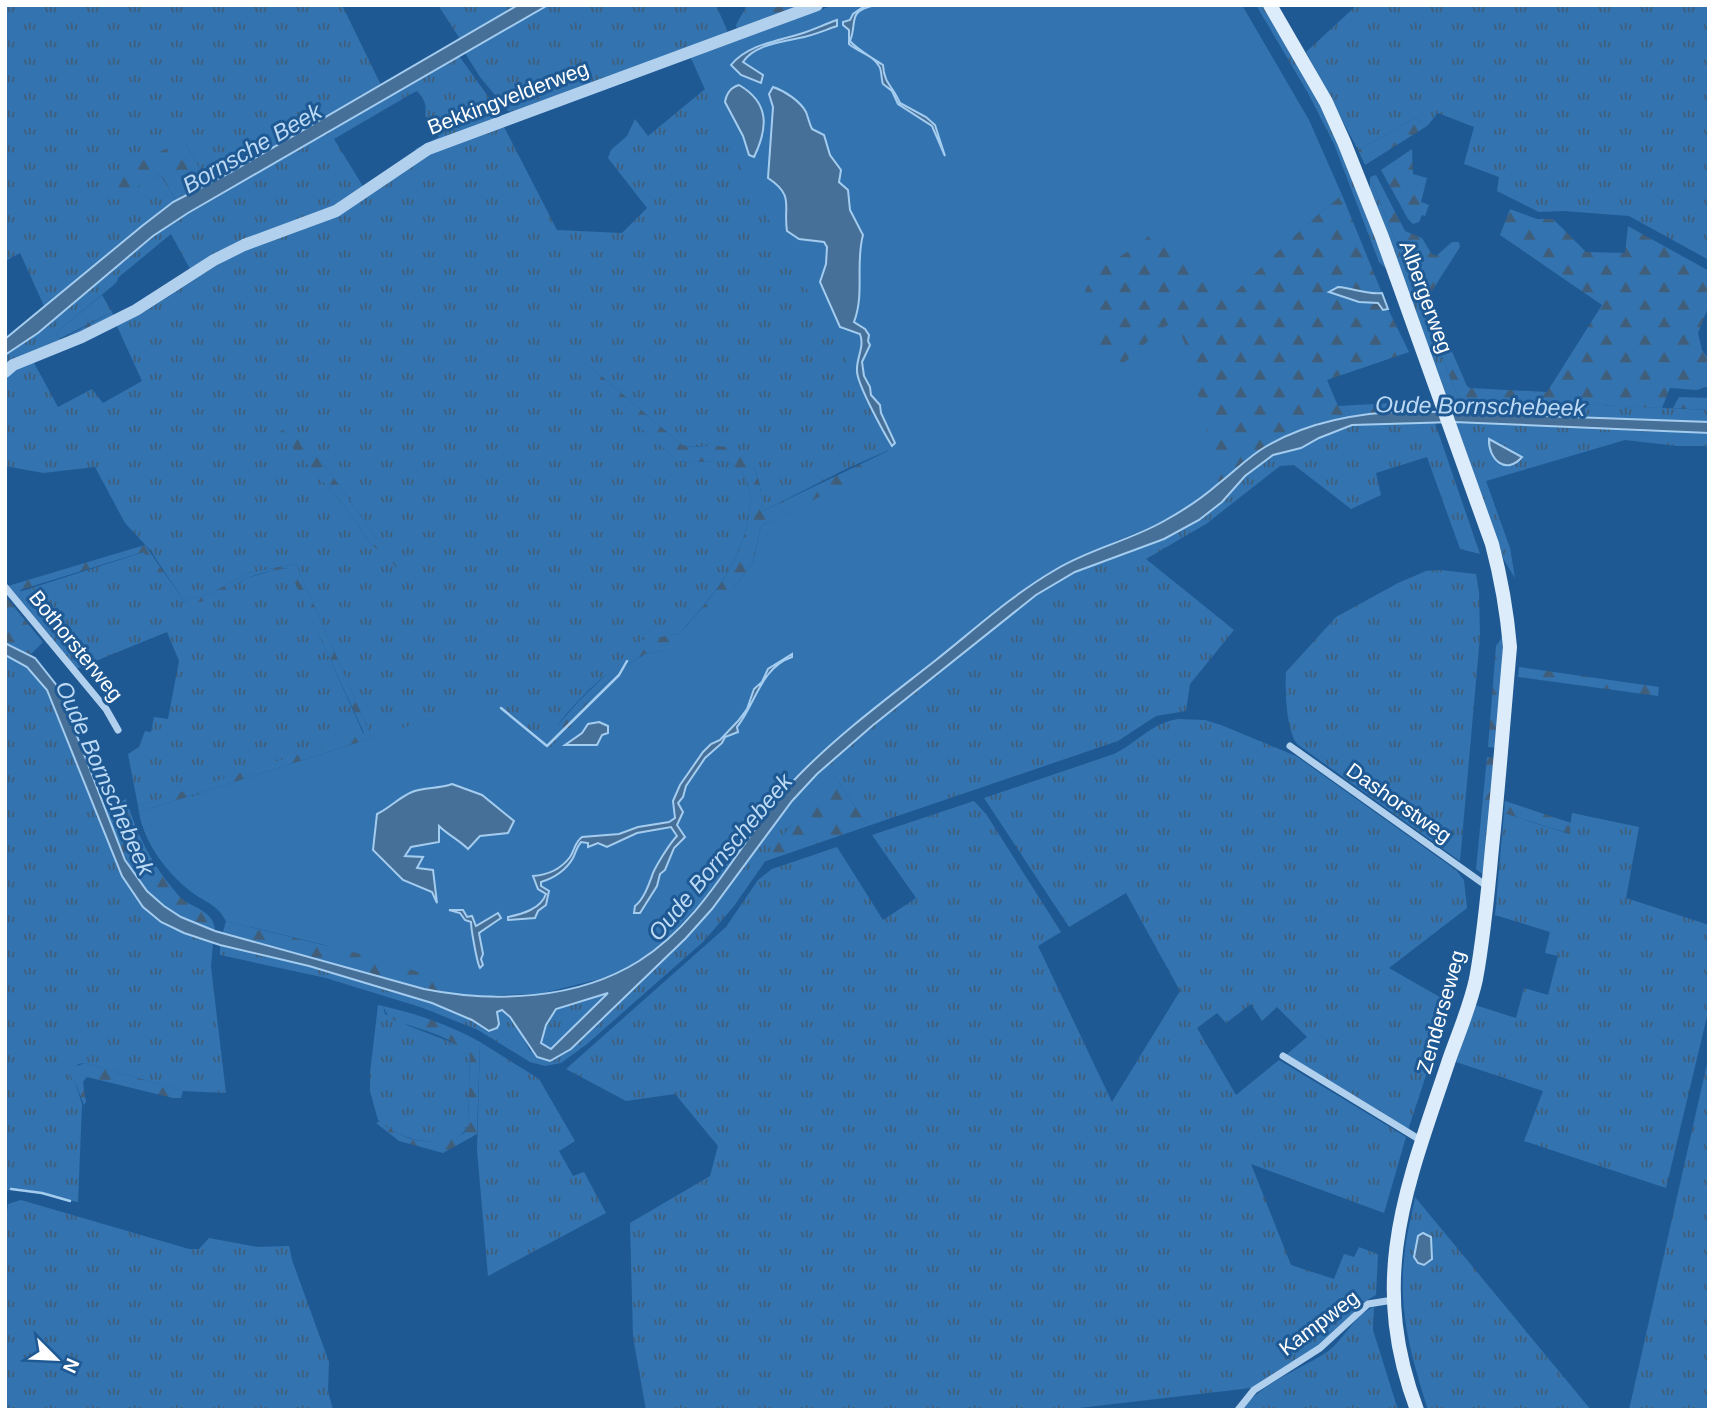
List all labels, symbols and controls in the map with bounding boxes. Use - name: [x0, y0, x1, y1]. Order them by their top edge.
- street label: Bekkingvelderweg: [424, 56, 592, 139]
- water label: Bornsche Beek: [178, 97, 327, 198]
- street label: Albergerweg: [1396, 237, 1457, 356]
- water label: Oude Bornschebeek: [1375, 391, 1587, 421]
- street label: Bothorsterweg: [25, 586, 128, 706]
- water label: Oude Bornschebeek: [50, 677, 160, 880]
- street label: Dashorstweg: [1342, 758, 1456, 847]
- water label: Oude Bornschebeek: [643, 767, 798, 946]
- street label: Zenderseweg: [1412, 948, 1469, 1076]
- street label: Kampweg: [1274, 1285, 1363, 1360]
- north arrow: [21, 1324, 91, 1394]
- text: N: [59, 1355, 83, 1376]

